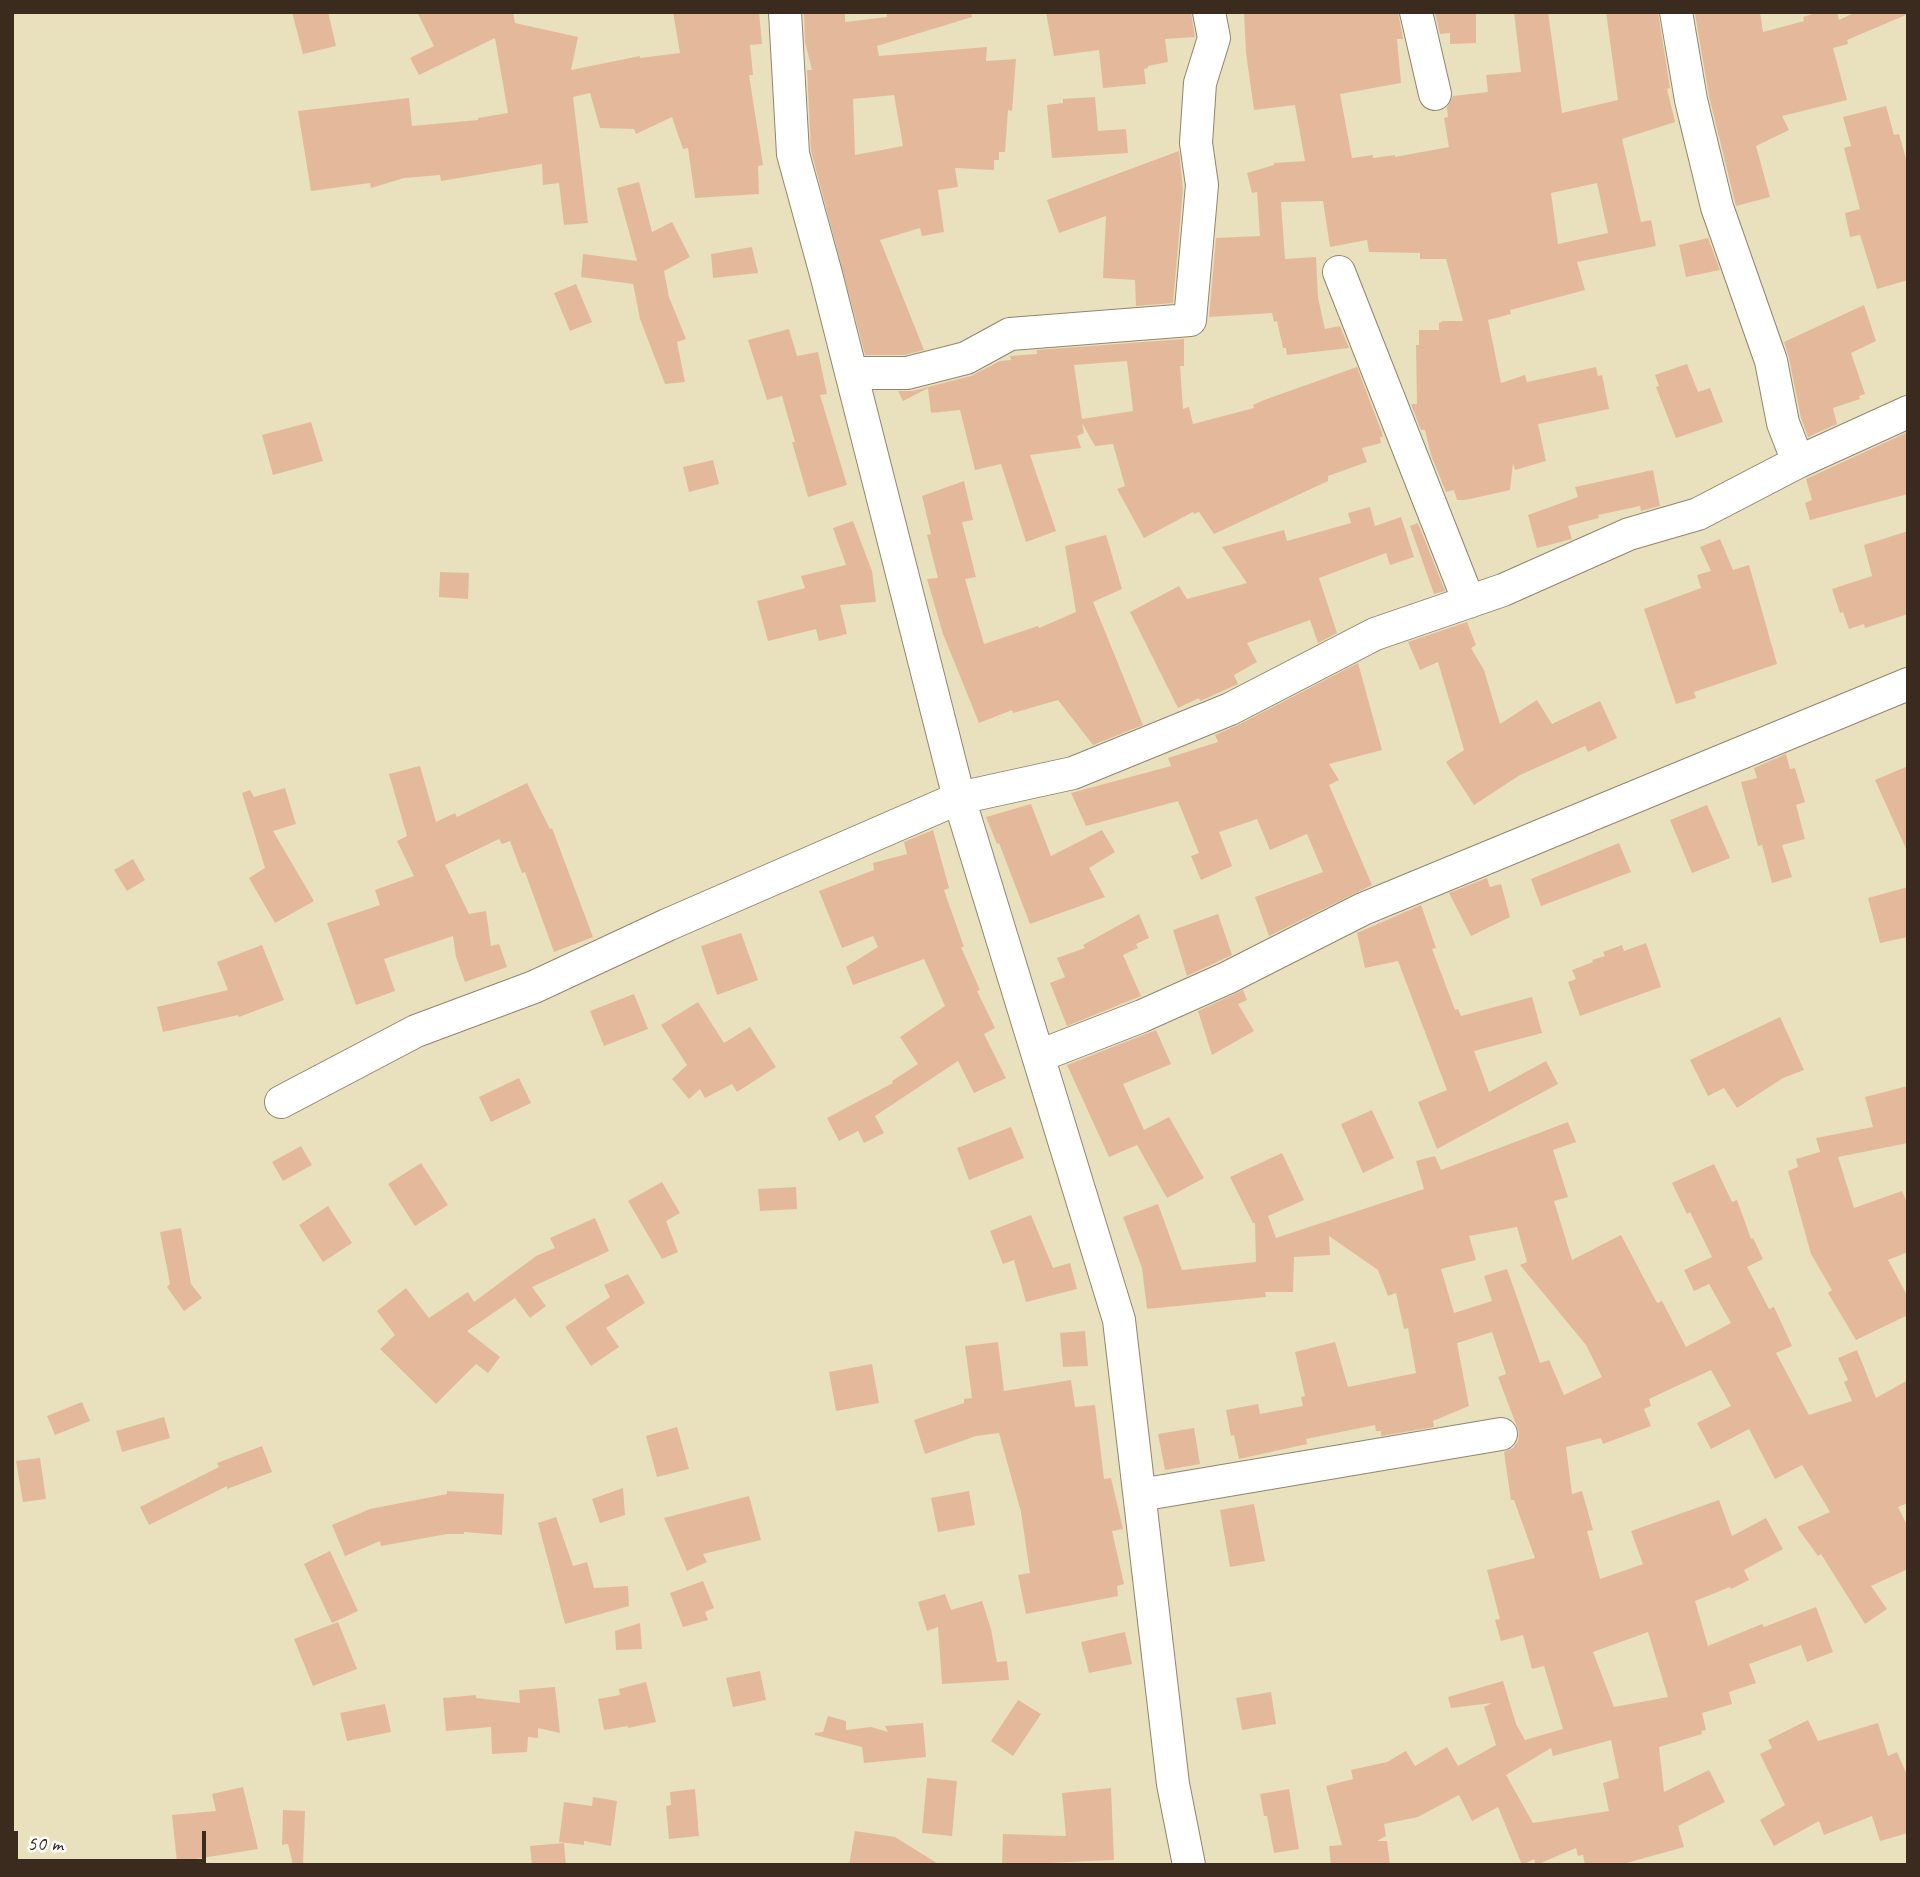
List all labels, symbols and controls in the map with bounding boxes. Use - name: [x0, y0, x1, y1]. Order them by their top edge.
- scale bar: [18, 1818, 210, 1862]
- text: 50 m: [27, 1830, 63, 1856]

